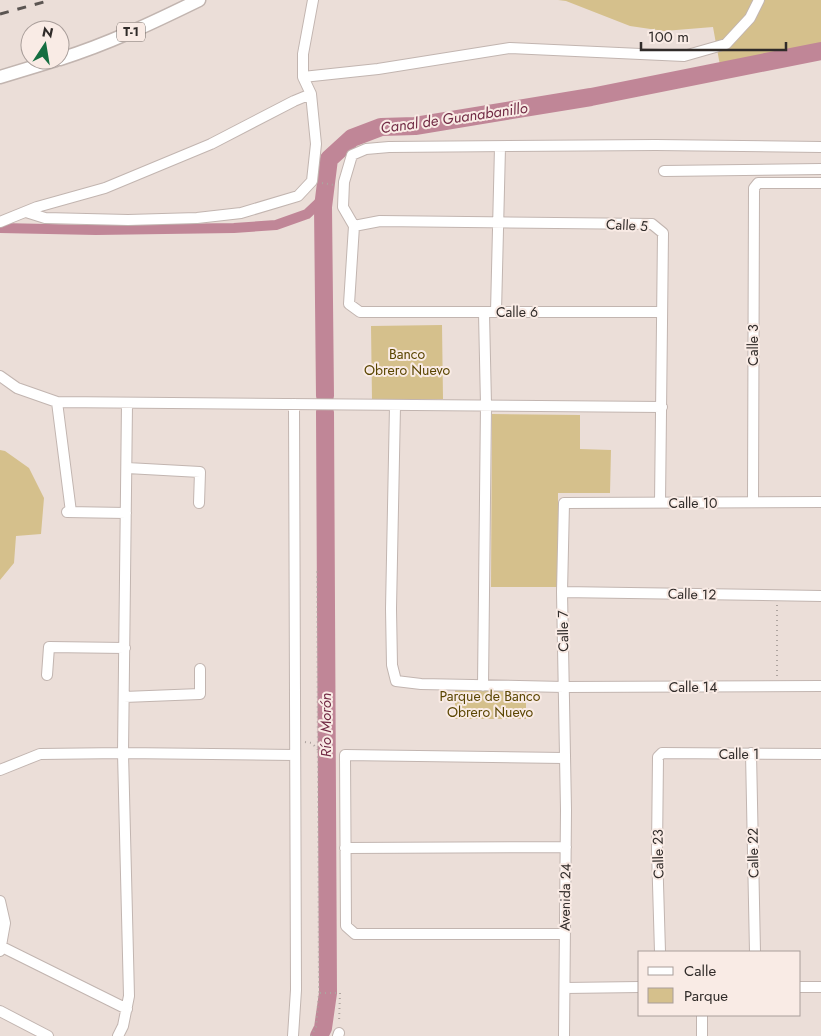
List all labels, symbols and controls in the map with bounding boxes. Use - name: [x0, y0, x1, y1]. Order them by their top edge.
- north arrow: [20, 20, 70, 70]
- scale bar: [641, 20, 786, 52]
- text: N: [40, 21, 55, 43]
- road number: T-1: [117, 22, 145, 42]
- text: 100 m: [648, 26, 689, 48]
- water label: Canal de Guanabanillo: [379, 97, 529, 139]
- street label: Calle 5: [605, 214, 649, 236]
- street label: Calle 6: [496, 302, 538, 322]
- street label: Calle 3: [743, 324, 763, 366]
- park label: Banco Obrero Nuevo: [364, 344, 450, 380]
- street label: Calle 10: [669, 493, 717, 513]
- street label: Calle 12: [668, 584, 716, 604]
- street label: Calle 7: [553, 609, 573, 652]
- street label: Calle 14: [669, 677, 717, 697]
- park label: Parque de Banco Obrero Nuevo: [440, 686, 541, 722]
- water label: Río Morón: [315, 693, 337, 757]
- street label: Calle 1: [719, 744, 759, 764]
- street label: Calle 22: [743, 828, 763, 878]
- street label: Calle 23: [648, 829, 668, 879]
- street label: Avenida 24: [554, 863, 576, 931]
- legend: [638, 951, 801, 1016]
- text: Calle: [684, 960, 716, 982]
- text: Parque: [684, 985, 728, 1007]

